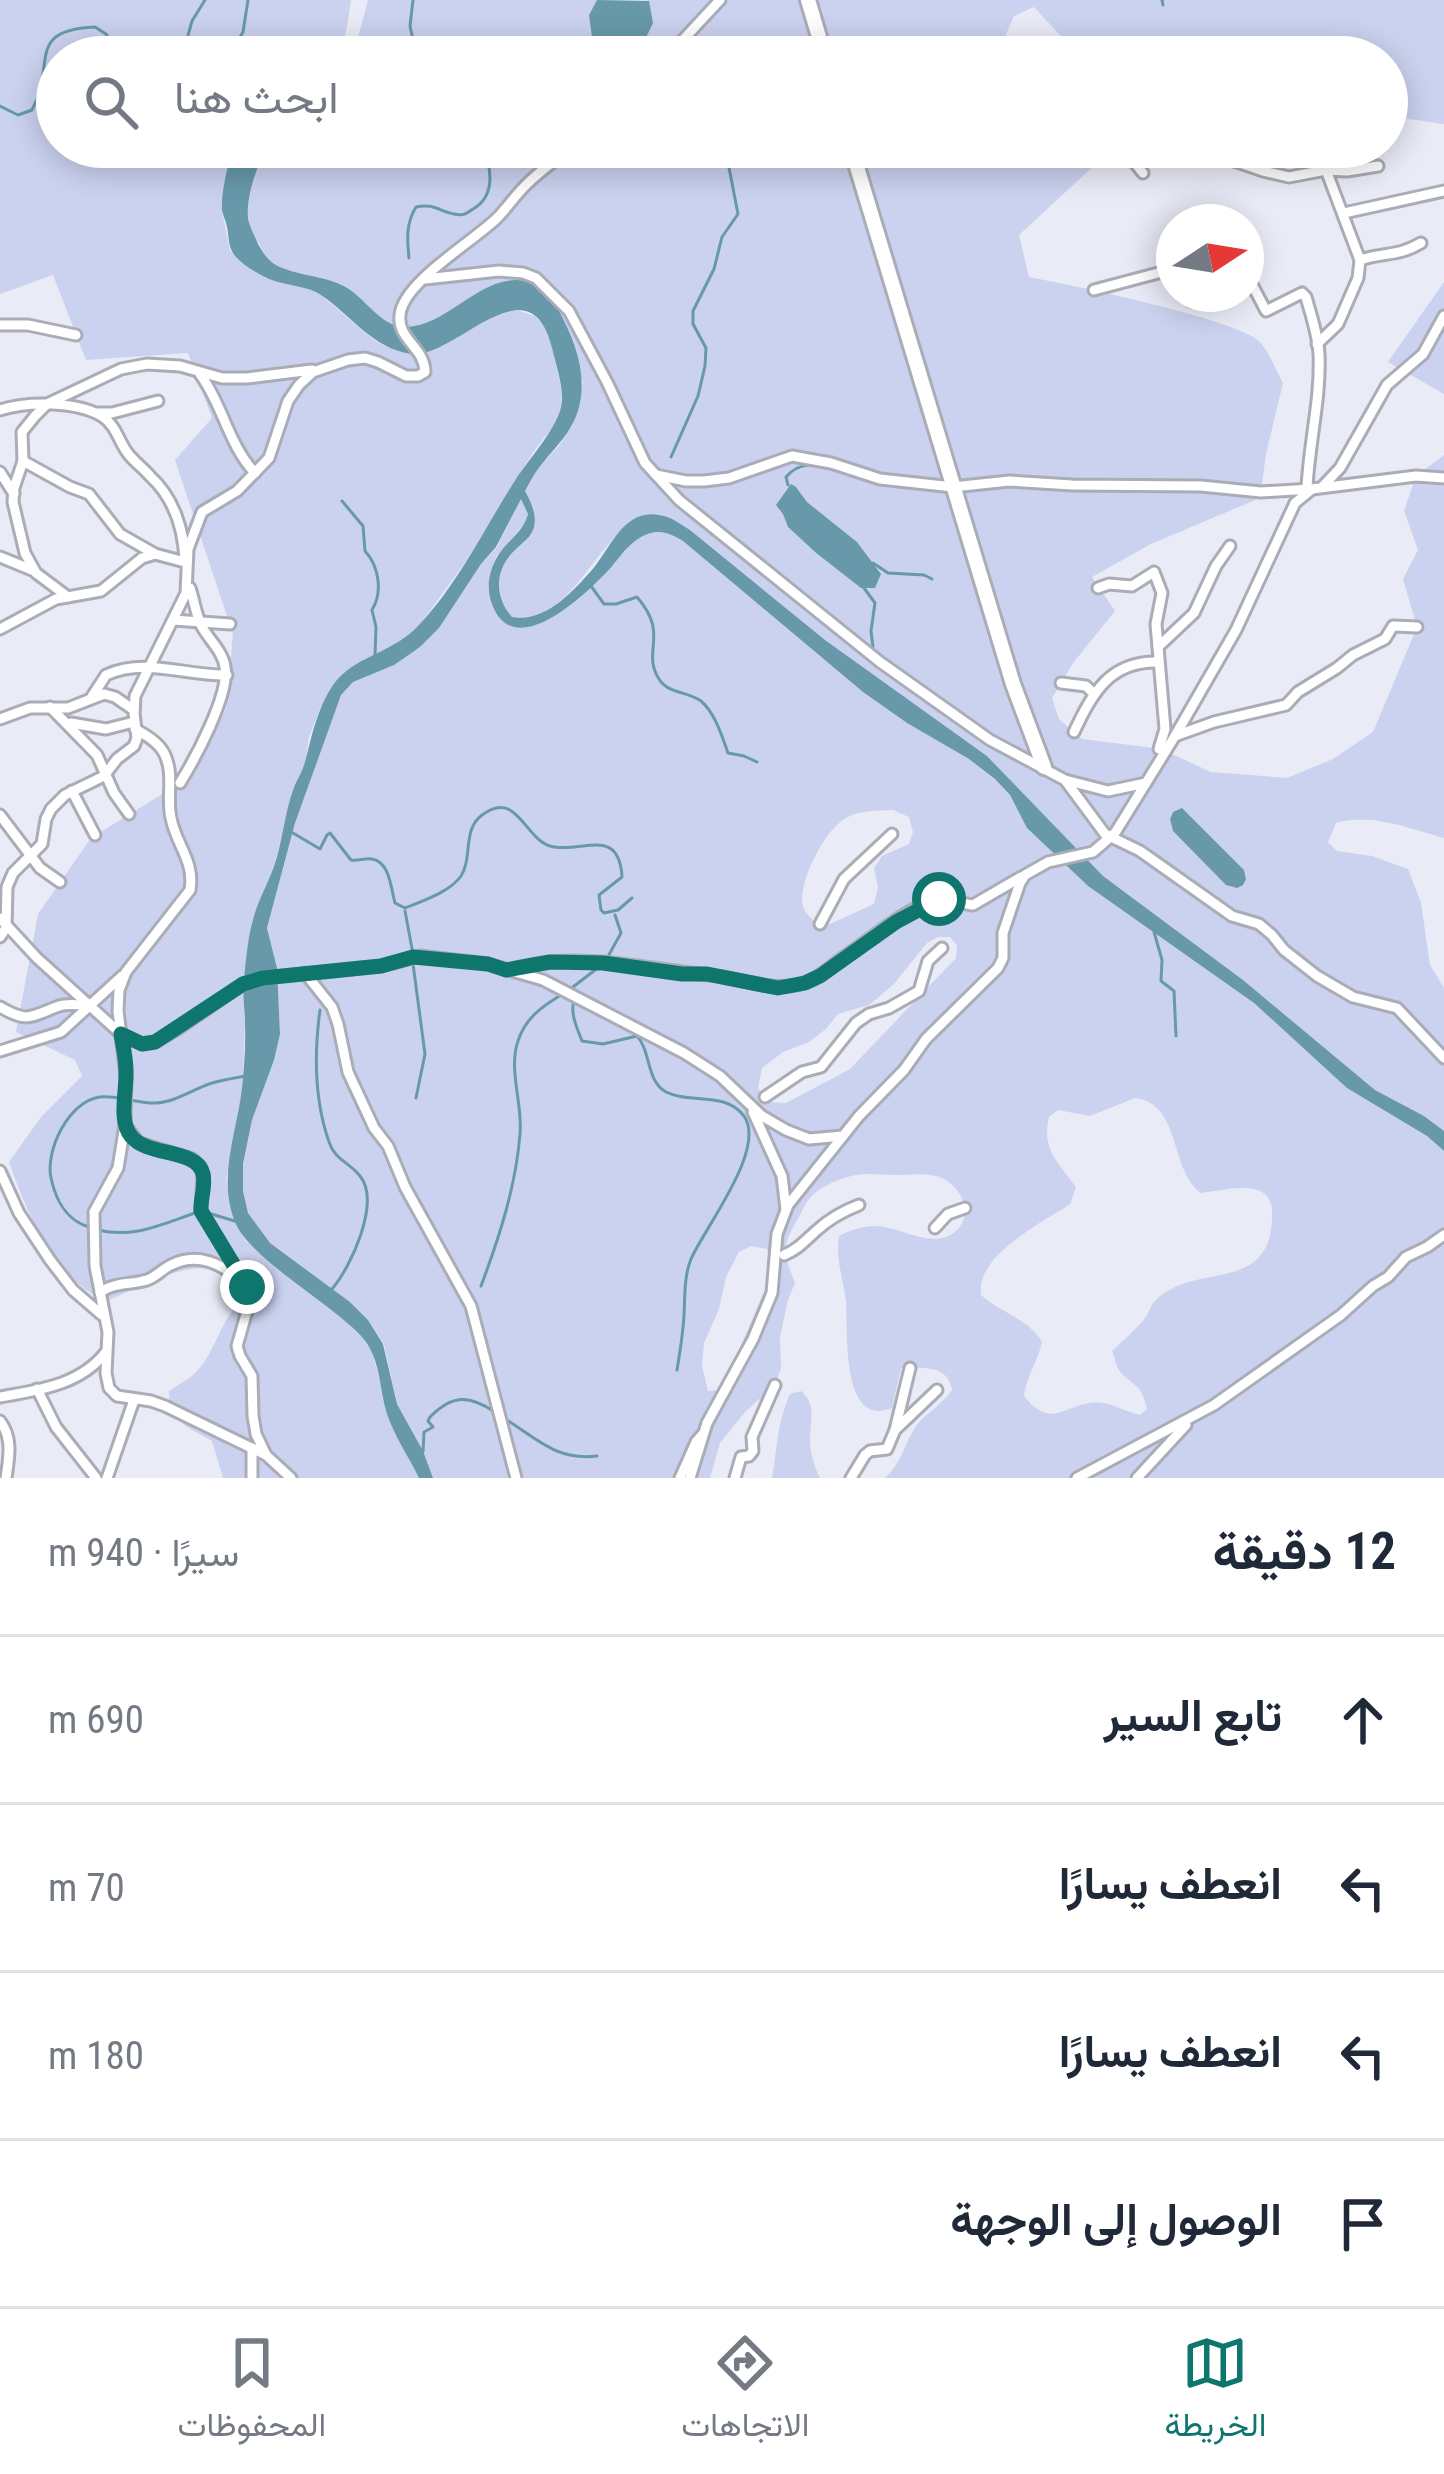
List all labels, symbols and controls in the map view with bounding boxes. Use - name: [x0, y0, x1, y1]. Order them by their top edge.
- search box: [36, 36, 1408, 168]
- icon: search: [78, 69, 144, 135]
- text: ابحث هنا: [174, 71, 339, 124]
- north arrow: [1156, 204, 1264, 312]
- route start: [912, 872, 966, 926]
- route end: [220, 1260, 274, 1314]
- text: 12 دقيقة: [1212, 1522, 1396, 1581]
- text: سيرًا · 940 m: [48, 1530, 239, 1576]
- icon: ahead: [1330, 1687, 1396, 1753]
- text: تابع السير: [1104, 1689, 1282, 1742]
- text: 690 m: [48, 1697, 144, 1743]
- icon: left: [1330, 1855, 1396, 1921]
- text: انعطف يسارًا: [1059, 1857, 1282, 1910]
- text: 70 m: [48, 1865, 125, 1911]
- icon: left: [1330, 2023, 1396, 2089]
- text: انعطف يسارًا: [1059, 2025, 1282, 2078]
- text: 180 m: [48, 2033, 144, 2079]
- icon: arrive: [1330, 2191, 1396, 2257]
- text: الوصول إلى الوجهة: [950, 2193, 1282, 2246]
- tab: المحفوظات: [178, 2330, 326, 2454]
- tab: الاتجاهات: [681, 2330, 809, 2454]
- tab: الخريطة: [1164, 2330, 1266, 2454]

